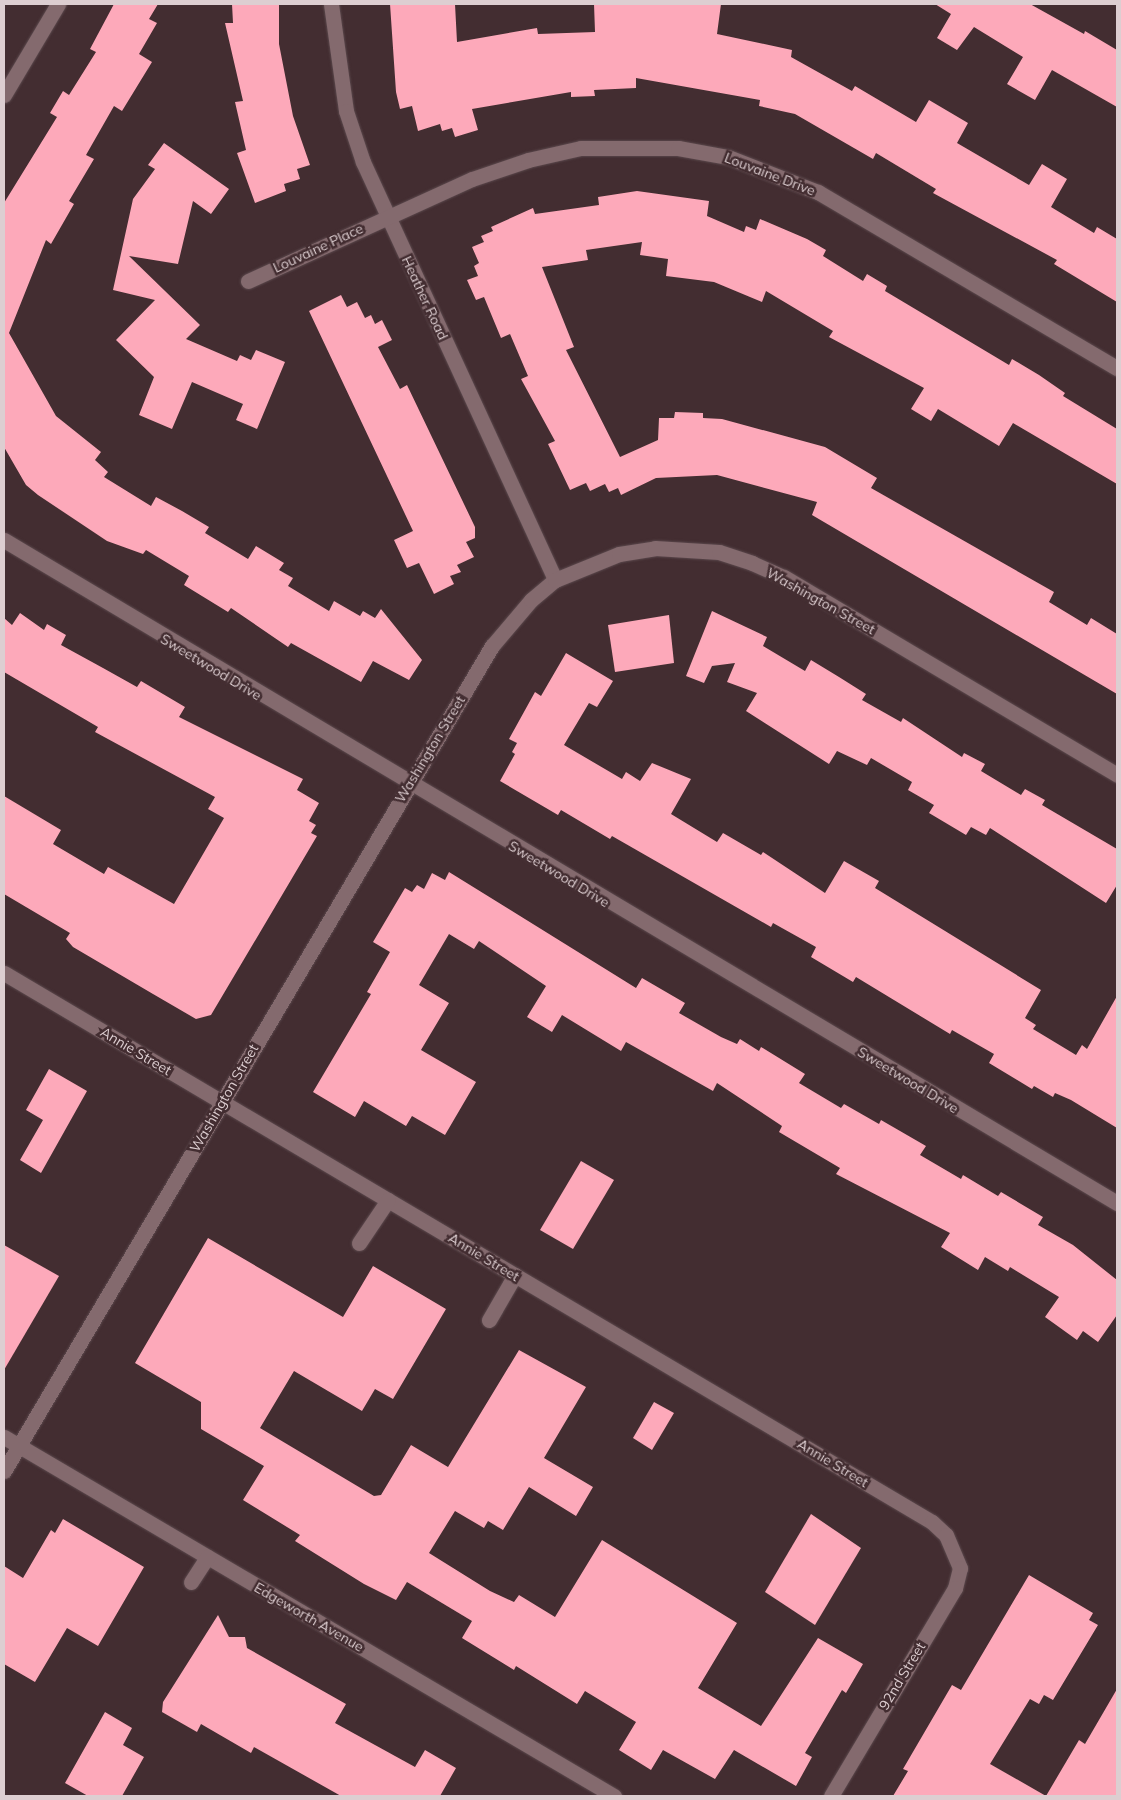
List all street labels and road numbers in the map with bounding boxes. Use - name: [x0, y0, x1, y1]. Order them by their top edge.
- street label: Louvaine Drive: [722, 149, 818, 199]
- street label: Louvaine Place: [270, 220, 366, 276]
- street label: Heather Road: [398, 253, 452, 343]
- street label: Washington Street: [764, 564, 878, 638]
- street label: Sweetwood Drive: [157, 630, 265, 704]
- street label: Washington Street: [391, 693, 469, 805]
- street label: Sweetwood Drive: [505, 837, 613, 911]
- street label: Annie Street: [97, 1023, 175, 1079]
- street label: Washington Street: [186, 1041, 262, 1155]
- street label: Sweetwood Drive: [854, 1043, 962, 1117]
- street label: Annie Street: [445, 1229, 523, 1285]
- street label: Annie Street: [794, 1435, 872, 1491]
- street label: Edgeworth Avenue: [251, 1579, 367, 1655]
- street label: 92nd Street: [875, 1639, 929, 1713]

